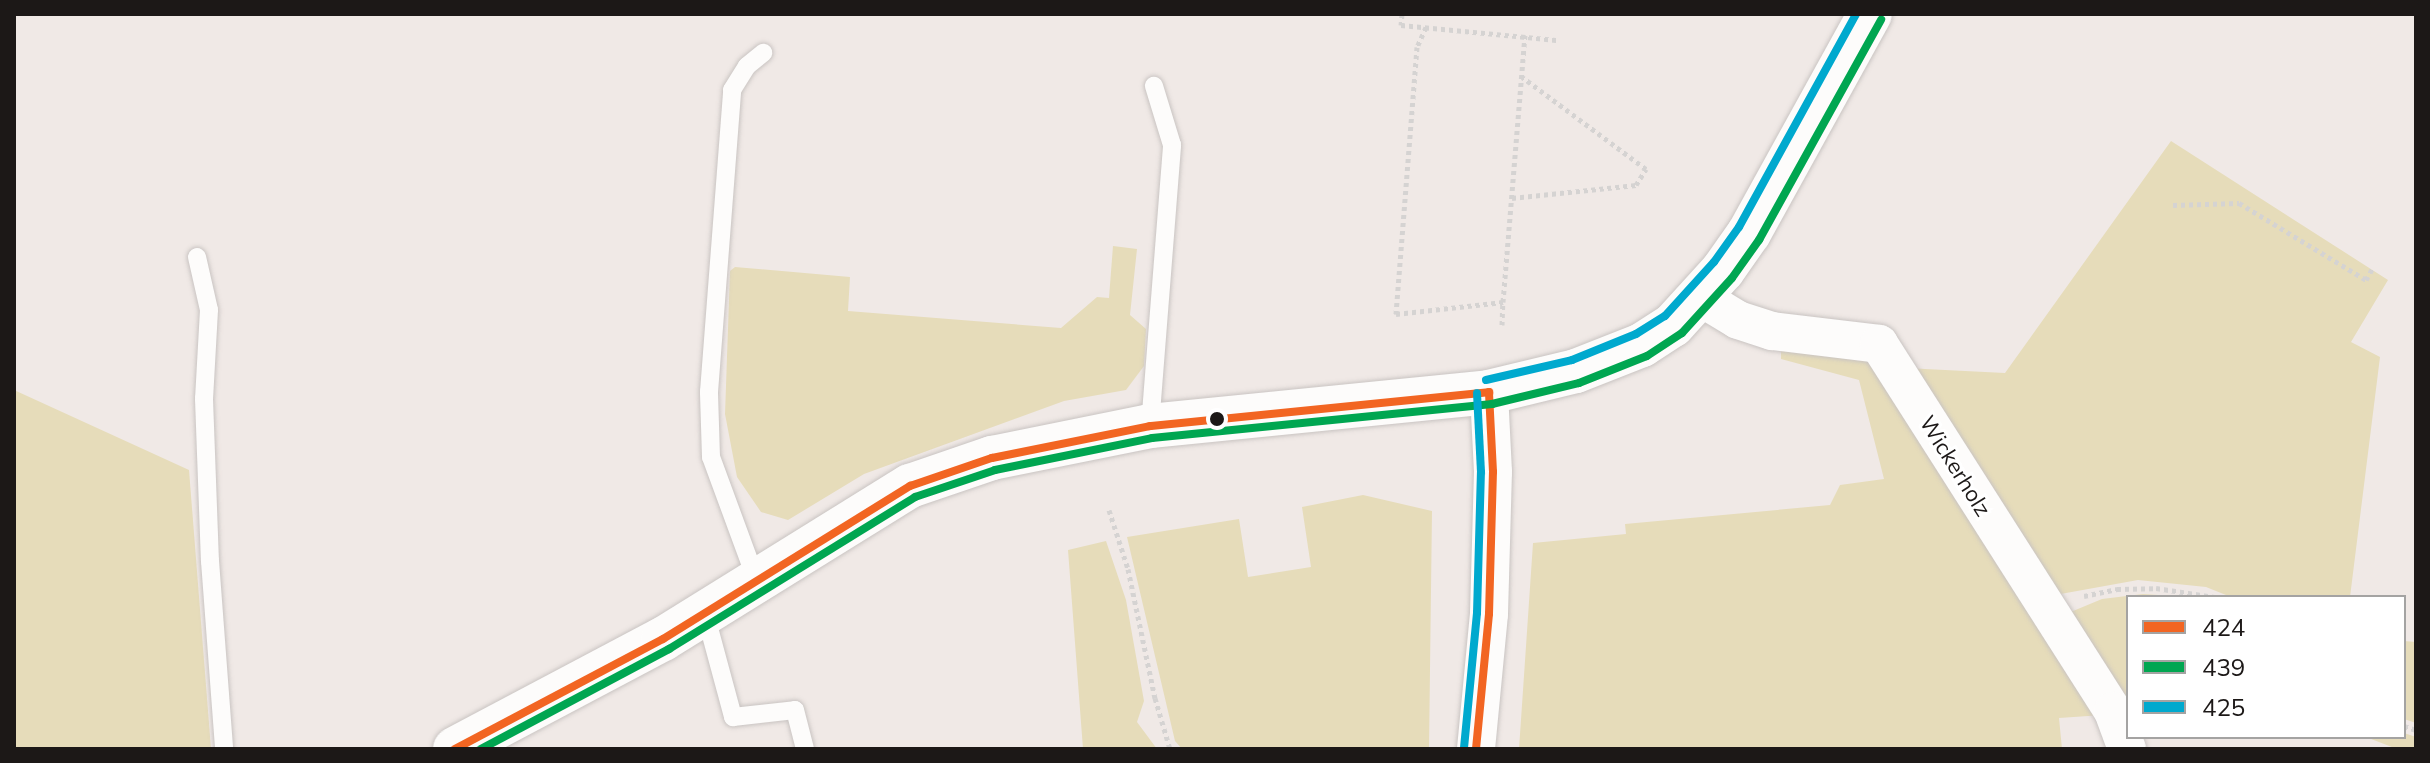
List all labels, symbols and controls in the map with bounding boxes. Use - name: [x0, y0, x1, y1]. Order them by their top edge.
- unlabelled marker: [1209, 411, 1225, 427]
- street label: Wickerholz: [1914, 411, 1996, 521]
- legend: [2126, 595, 2406, 739]
- text: 424: [2202, 612, 2245, 642]
- text: 439: [2202, 652, 2245, 682]
- text: 425: [2202, 692, 2245, 722]

